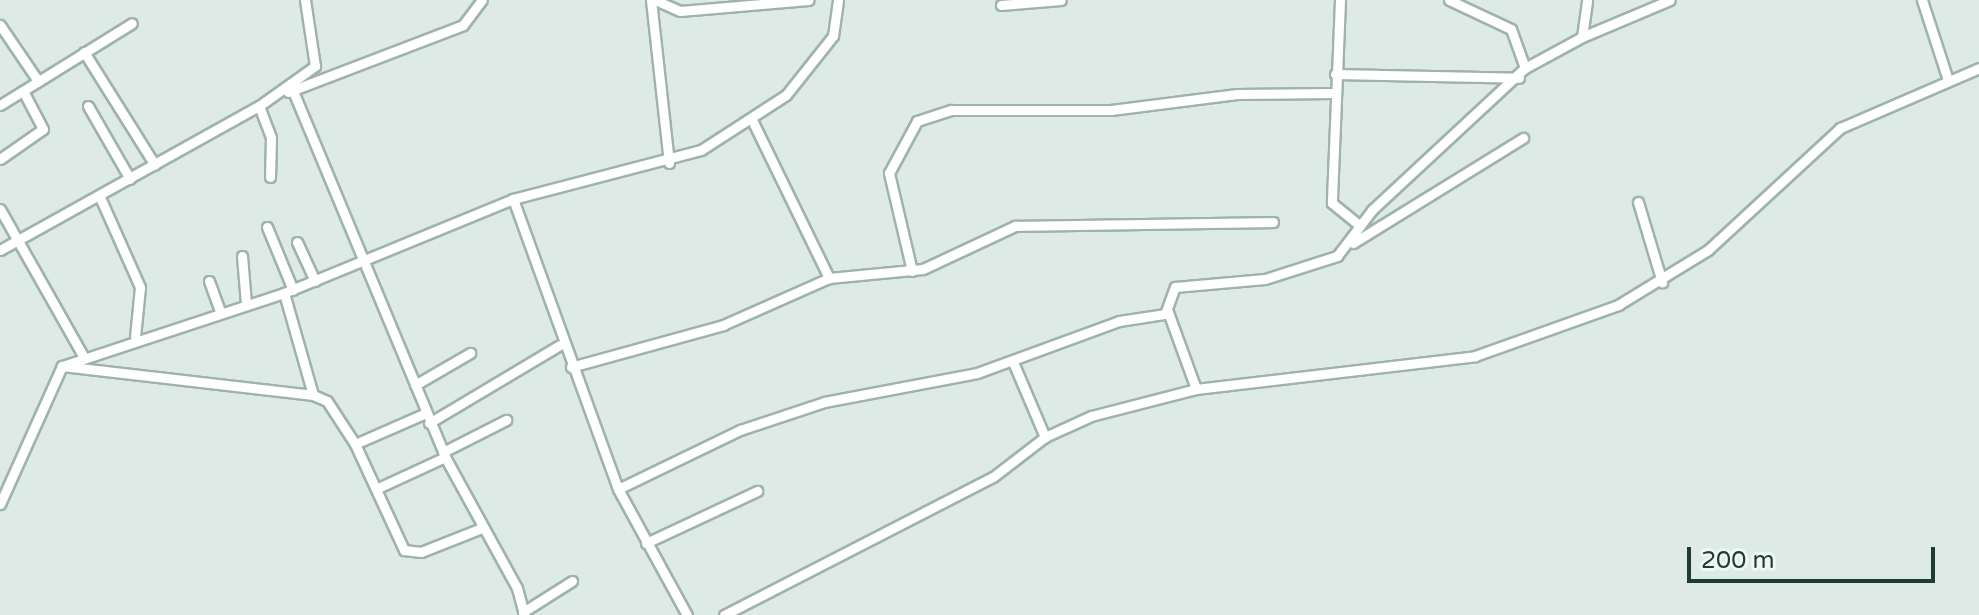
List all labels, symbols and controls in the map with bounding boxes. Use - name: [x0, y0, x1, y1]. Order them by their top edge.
- scale bar: [1691, 531, 1939, 581]
- text: 200 m: [1701, 546, 1775, 575]

